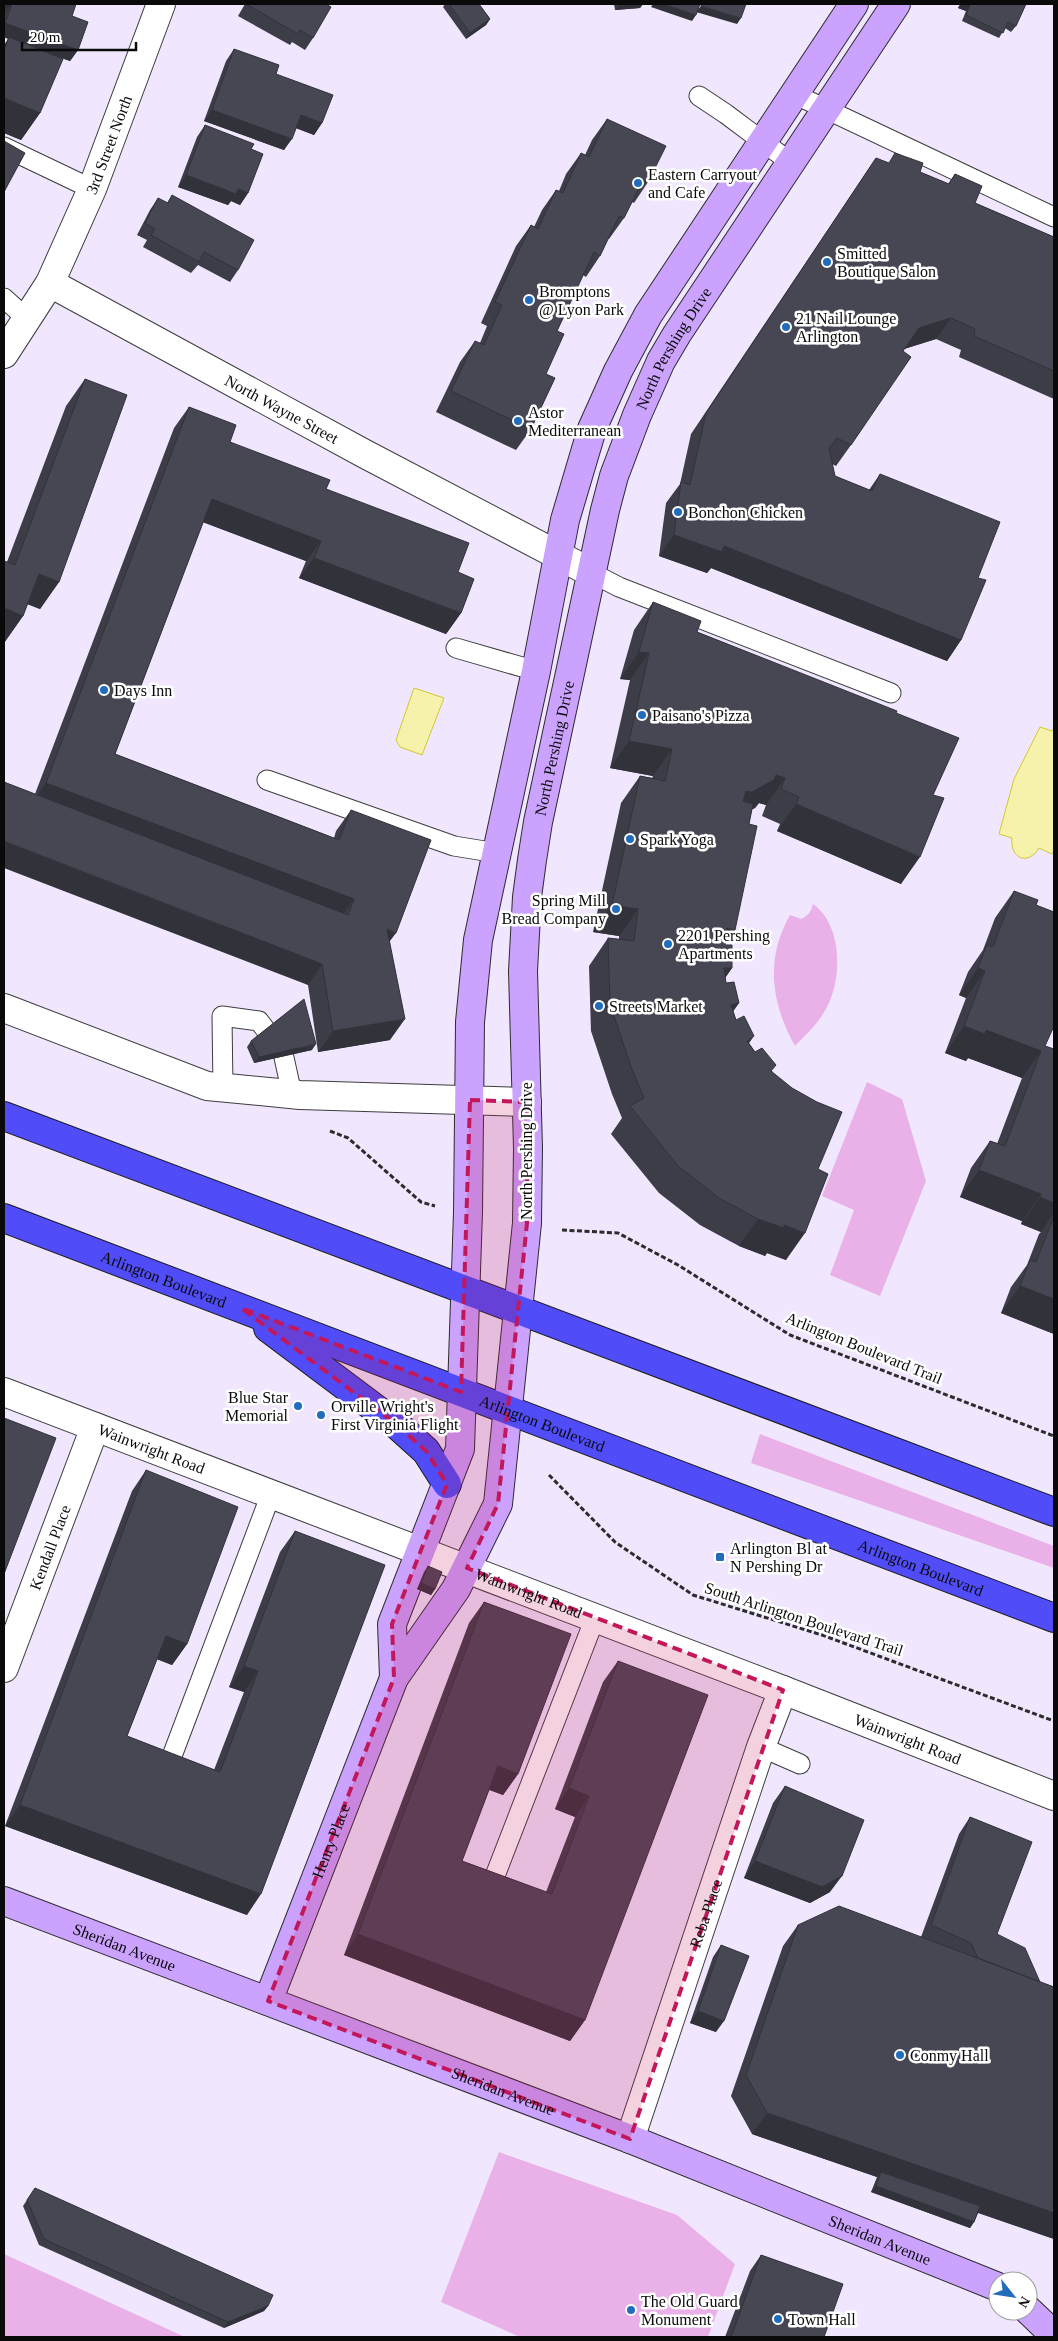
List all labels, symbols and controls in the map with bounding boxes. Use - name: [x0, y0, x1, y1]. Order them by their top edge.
- scale bar: [22, 20, 136, 52]
- text: 20 m: [30, 29, 61, 45]
- street label: 3rd Street North: [82, 93, 135, 197]
- place label: Eastern Carryout and Cafe: [648, 166, 757, 201]
- marker: Eastern Carryout and Cafe: [632, 177, 644, 189]
- place label: Smitted Boutique Salon: [837, 245, 936, 281]
- marker: Smitted Boutique Salon: [821, 256, 833, 268]
- place label: Bromptons @ Lyon Park: [539, 283, 624, 319]
- street label: North Pershing Drive: [632, 284, 714, 412]
- marker: Bromptons @ Lyon Park: [523, 294, 535, 306]
- place label: 21 Nail Lounge Arlington: [796, 310, 896, 346]
- marker: 21 Nail Lounge Arlington: [780, 321, 792, 333]
- street label: North Wayne Street: [222, 371, 342, 447]
- place label: Astor Mediterranean: [528, 404, 621, 439]
- marker: Astor Mediterranean: [512, 415, 524, 427]
- place label: Bonchon Chicken: [688, 504, 803, 521]
- marker: Bonchon Chicken: [672, 506, 684, 518]
- street label: North Pershing Drive: [531, 679, 577, 817]
- place label: Days Inn: [114, 682, 172, 700]
- marker: Days Inn: [98, 684, 110, 696]
- place label: Paisano's Pizza: [652, 707, 750, 724]
- marker: Paisano's Pizza: [636, 709, 648, 721]
- place label: Spark Yoga: [640, 831, 714, 849]
- marker: Spark Yoga: [624, 833, 636, 845]
- place label: Spring Mill Bread Company: [502, 892, 607, 928]
- marker: Spring Mill Bread Company: [610, 903, 622, 915]
- place label: 2201 Pershing Apartments: [678, 927, 770, 963]
- marker: 2201 Pershing Apartments: [662, 938, 674, 950]
- place label: Streets Market: [609, 998, 703, 1015]
- marker: Streets Market: [593, 1000, 605, 1012]
- street label: North Pershing Drive: [518, 1082, 536, 1220]
- street label: Arlington Boulevard: [99, 1247, 229, 1310]
- street label: Arlington Boulevard Trail: [783, 1309, 945, 1388]
- place label: Blue Star Memorial: [225, 1389, 289, 1424]
- street label: Arlington Boulevard: [477, 1391, 607, 1455]
- place label: Orville Wright's First Virginia Flight: [331, 1398, 459, 1434]
- marker: Blue Star Memorial: [292, 1400, 304, 1412]
- marker: Orville Wright's First Virginia Flight: [315, 1409, 327, 1421]
- street label: Wainwright Road: [96, 1420, 207, 1477]
- street label: Kendall Place: [26, 1503, 73, 1592]
- street label: Arlington Boulevard: [856, 1536, 986, 1599]
- place label: Arlington Bl at N Pershing Dr: [730, 1540, 827, 1576]
- marker: Arlington Bl at N Pershing Dr: [714, 1551, 726, 1563]
- street label: Wainwright Road: [473, 1565, 585, 1621]
- street label: South Arlington Boulevard Trail: [702, 1579, 906, 1660]
- street label: Wainwright Road: [852, 1710, 963, 1767]
- street label: Henry Place: [308, 1801, 353, 1881]
- street label: Reba Place: [686, 1877, 725, 1950]
- street label: Sheridan Avenue: [71, 1920, 178, 1974]
- place label: Conmy Hall: [910, 2047, 989, 2065]
- marker: Conmy Hall: [894, 2049, 906, 2061]
- street label: Sheridan Avenue: [449, 2064, 557, 2118]
- street label: Sheridan Avenue: [826, 2211, 933, 2268]
- north arrow: [988, 2271, 1038, 2321]
- place label: The Old Guard Monument: [641, 2293, 738, 2328]
- text: N: [1015, 2294, 1033, 2310]
- marker: The Old Guard Monument: [625, 2304, 637, 2316]
- place label: Town Hall: [788, 2311, 856, 2328]
- marker: Town Hall: [772, 2313, 784, 2325]

